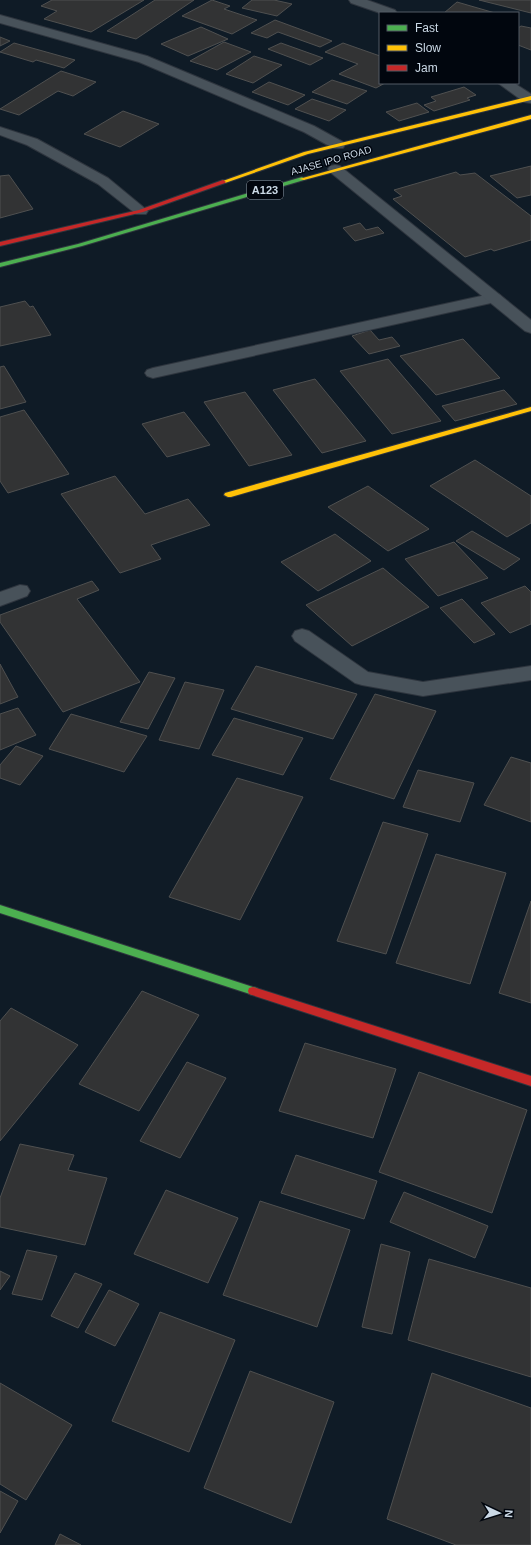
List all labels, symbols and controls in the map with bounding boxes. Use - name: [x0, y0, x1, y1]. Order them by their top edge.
- legend: [379, 12, 519, 84]
- text: Fast: [415, 21, 439, 35]
- text: Slow: [415, 41, 441, 55]
- text: Jam: [415, 61, 438, 75]
- street label: AJASE IPO ROAD: [290, 144, 373, 177]
- road number: A123: [247, 181, 283, 199]
- north arrow: [479, 1493, 519, 1533]
- text: N: [503, 1509, 515, 1518]

